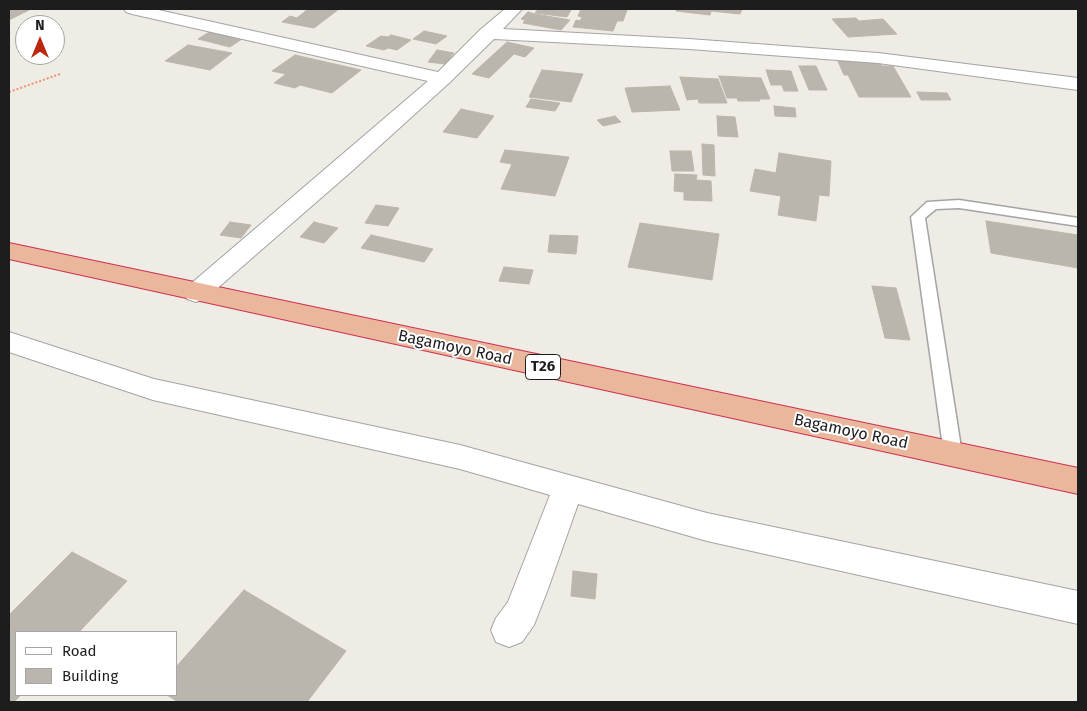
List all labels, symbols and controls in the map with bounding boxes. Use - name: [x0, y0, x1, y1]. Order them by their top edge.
- north arrow: [15, 15, 65, 65]
- text: N: [35, 17, 45, 34]
- street label: Bagamoyo Road: [396, 327, 514, 369]
- road number: T26: [526, 354, 560, 380]
- street label: Bagamoyo Road: [792, 411, 910, 453]
- legend: [15, 631, 178, 696]
- text: Road: [62, 642, 97, 660]
- text: Building: [62, 667, 118, 685]

